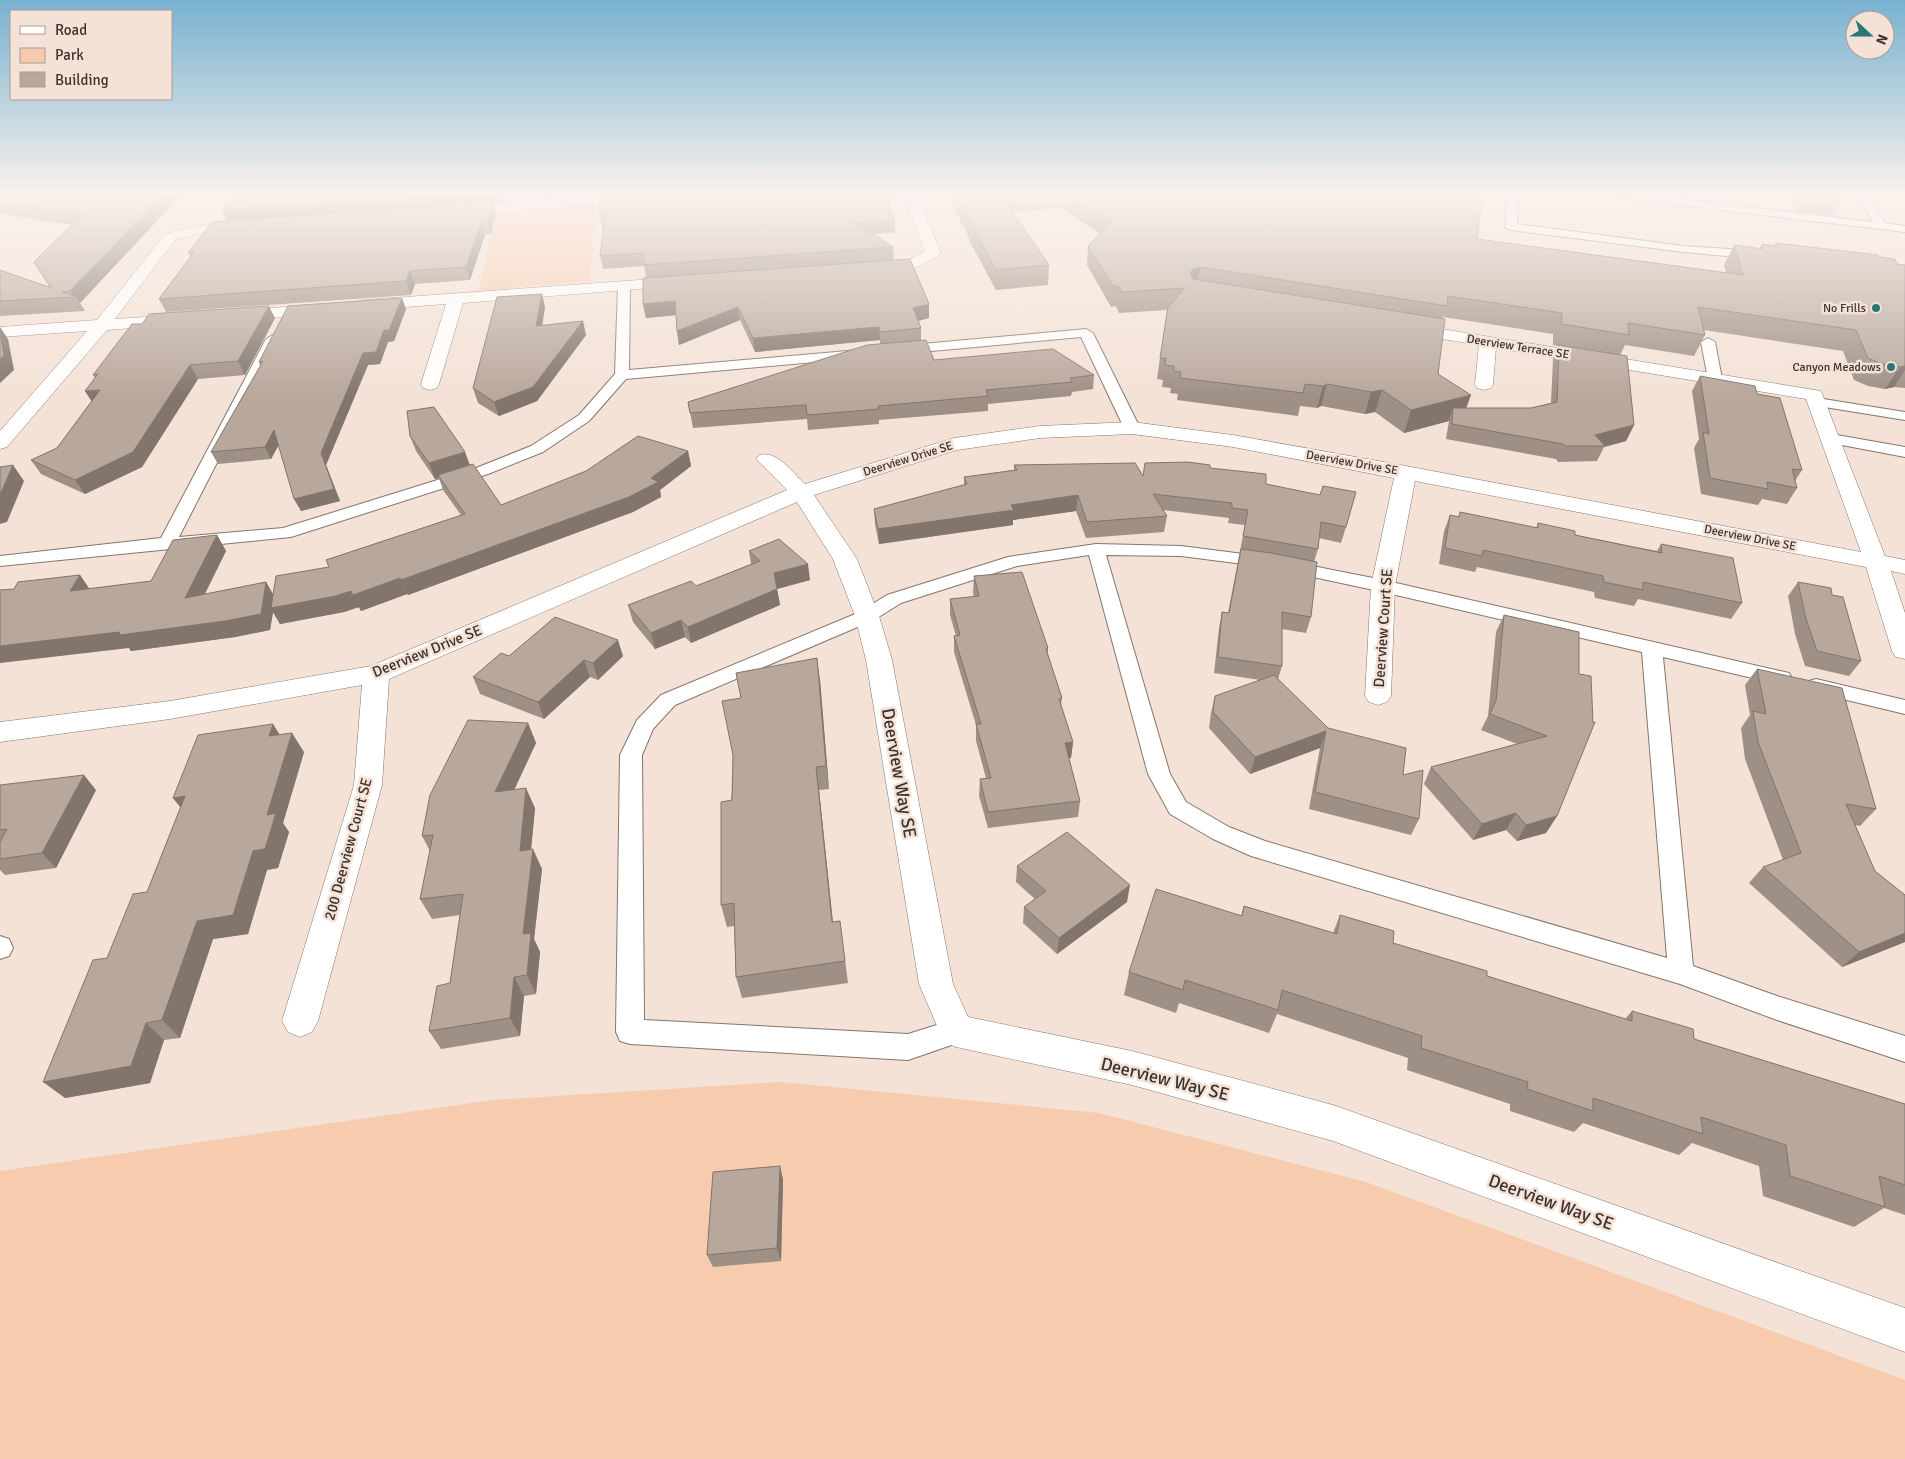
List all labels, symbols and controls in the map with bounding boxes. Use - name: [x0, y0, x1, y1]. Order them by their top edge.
- legend: [10, 10, 172, 100]
- north arrow: [1845, 10, 1895, 60]
- text: Road: [55, 21, 87, 39]
- text: N: [1872, 32, 1891, 47]
- text: Park: [55, 46, 84, 64]
- text: Building: [55, 71, 109, 89]
- place label: No Frills: [1823, 301, 1866, 316]
- marker: No Frills: [1870, 302, 1882, 314]
- street label: Deerview Terrace SE: [1466, 331, 1571, 363]
- place label: Canyon Meadows: [1792, 360, 1881, 375]
- marker: Canyon Meadows: [1885, 361, 1897, 373]
- street label: Deerview Drive SE: [861, 438, 955, 480]
- street label: Deerview Drive SE: [1305, 448, 1399, 479]
- street label: Deerview Drive SE: [1703, 522, 1797, 554]
- street label: Deerview Court SE: [1370, 568, 1396, 688]
- street label: Deerview Drive SE: [370, 621, 484, 681]
- street label: Deerview Way SE: [877, 706, 921, 840]
- street label: 200 Deerview Court SE: [320, 776, 376, 922]
- street label: Deerview Way SE: [1099, 1052, 1231, 1106]
- street label: Deerview Way SE: [1485, 1169, 1617, 1235]

